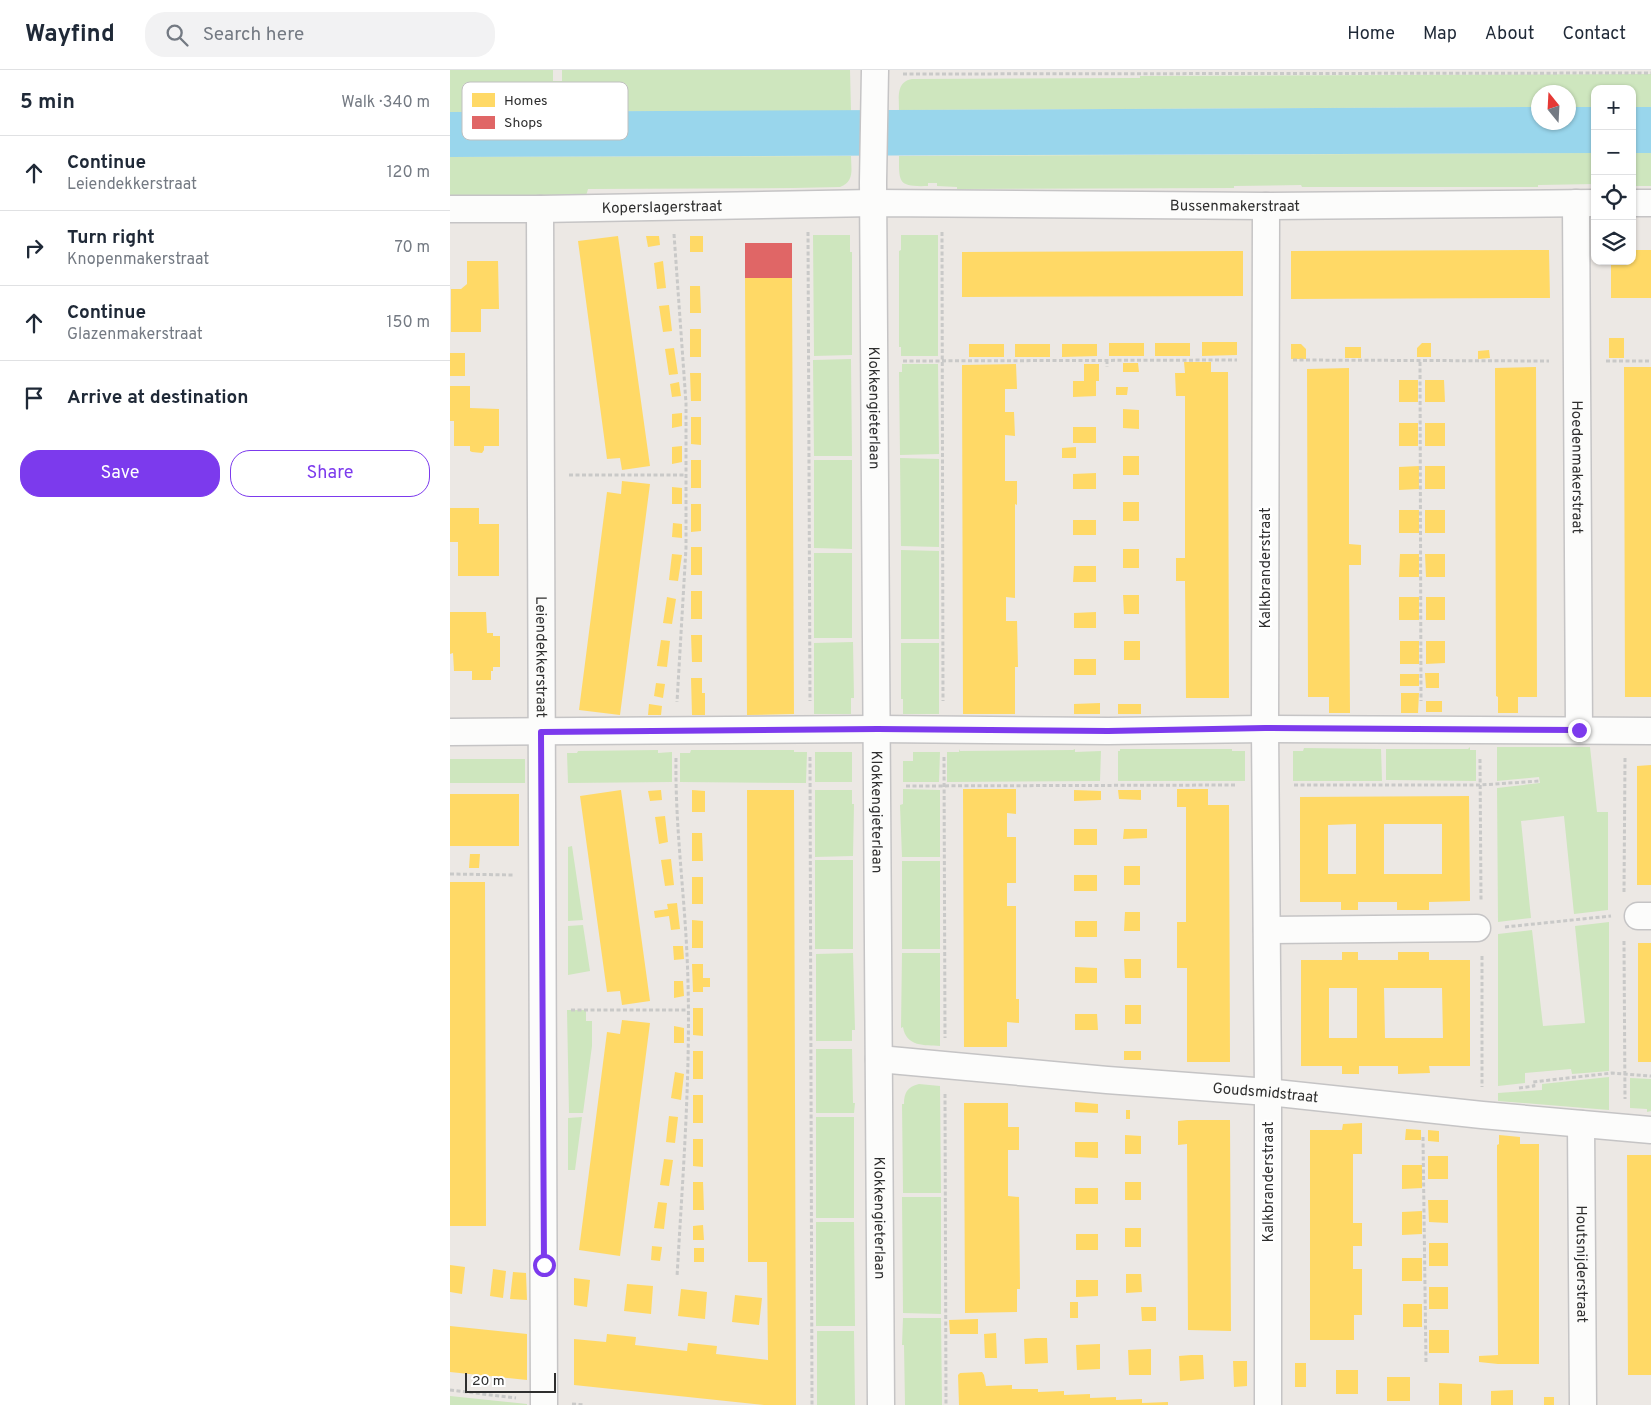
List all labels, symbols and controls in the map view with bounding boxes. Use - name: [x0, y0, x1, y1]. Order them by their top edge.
- search box: [145, 12, 495, 57]
- text: Wayfind: [25, 20, 115, 50]
- icon: search: [163, 21, 191, 49]
- text: Search here: [203, 23, 304, 47]
- text: Home: [1347, 23, 1395, 46]
- text: Map: [1423, 23, 1457, 46]
- text: About: [1485, 23, 1534, 46]
- text: Contact: [1562, 23, 1626, 46]
- legend: [462, 82, 628, 140]
- north arrow: [1531, 85, 1576, 130]
- map controls: [1591, 85, 1636, 265]
- button: +: [1591, 85, 1636, 130]
- text: 5 min: [20, 89, 75, 116]
- text: Walk · 340 m: [341, 93, 430, 113]
- text: Homes: [504, 93, 548, 110]
- text: Shops: [504, 115, 543, 132]
- button: −: [1591, 130, 1636, 175]
- text: Continue: [67, 151, 146, 175]
- icon: ahead: [20, 159, 48, 187]
- text: 120 m: [387, 163, 430, 183]
- text: Leiendekkerstraat: [67, 175, 197, 195]
- button: locate: [1591, 175, 1636, 220]
- street label: Bussenmakerstraat: [1170, 197, 1300, 217]
- street label: Koperslagerstraat: [601, 198, 723, 219]
- button: layers: [1591, 220, 1636, 265]
- text: Turn right: [67, 226, 155, 250]
- icon: right: [20, 234, 48, 262]
- text: 70 m: [395, 238, 430, 258]
- text: Knopenmakerstraat: [67, 250, 209, 270]
- text: Continue: [67, 301, 146, 325]
- icon: ahead: [20, 309, 48, 337]
- text: 150 m: [387, 313, 430, 333]
- text: Glazenmakerstraat: [67, 325, 203, 345]
- street label: Klokkengieterlaan: [863, 347, 883, 469]
- icon: arrive: [20, 384, 48, 412]
- text: Arrive at destination: [67, 386, 248, 410]
- street label: Hoedenmakerstraat: [1566, 400, 1586, 534]
- button: Save: [20, 450, 220, 497]
- button: Share: [230, 450, 430, 497]
- street label: Kalkbranderstraat: [1257, 507, 1276, 629]
- street label: Leiendekkerstraat: [530, 596, 550, 718]
- route end: [1568, 719, 1591, 742]
- street label: Klokkengieterlaan: [866, 751, 886, 873]
- street label: Goudsmidstraat: [1212, 1080, 1319, 1108]
- street label: Kalkbranderstraat: [1260, 1121, 1279, 1243]
- street label: Klokkengieterlaan: [868, 1157, 888, 1279]
- street label: Houtsnijderstraat: [1571, 1205, 1590, 1323]
- route start: [533, 1254, 556, 1277]
- scale bar: [465, 1370, 556, 1393]
- text: 20 m: [472, 1373, 505, 1390]

